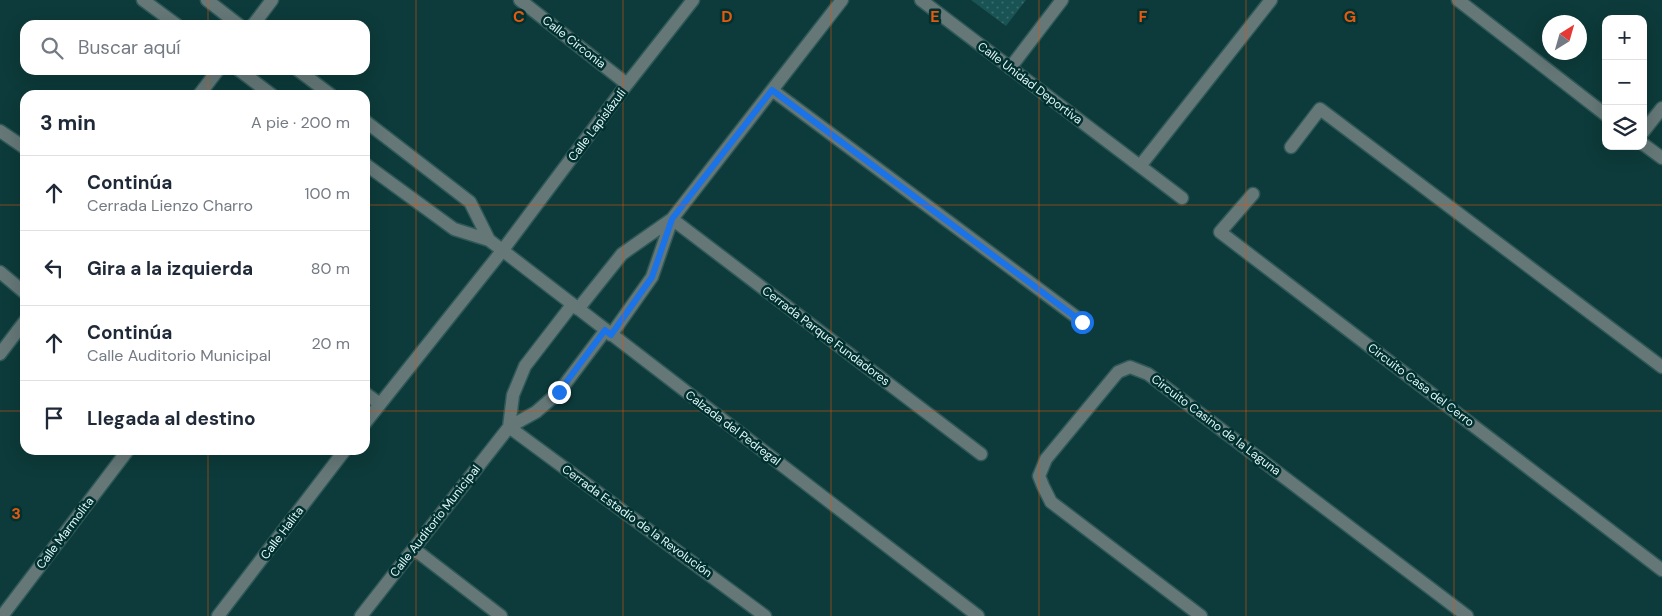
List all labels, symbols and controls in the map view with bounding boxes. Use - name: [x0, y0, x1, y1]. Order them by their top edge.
- text: C: [513, 6, 525, 27]
- text: D: [721, 6, 733, 27]
- text: E: [930, 6, 940, 27]
- text: F: [1139, 6, 1148, 27]
- text: G: [1344, 6, 1356, 27]
- street label: Calle Circonia: [539, 12, 609, 72]
- north arrow: [1542, 15, 1587, 60]
- map controls: [1602, 15, 1647, 150]
- button: +: [1602, 15, 1647, 60]
- search box: [20, 20, 370, 75]
- icon: search: [38, 34, 66, 62]
- text: Buscar aquí: [78, 35, 181, 60]
- street label: Calle Unidad Deportiva: [974, 38, 1086, 128]
- button: −: [1602, 60, 1647, 105]
- street label: Calle Lapislázuli: [564, 85, 630, 165]
- button: layers: [1602, 105, 1647, 150]
- text: 3 min: [40, 109, 96, 137]
- text: A pie · 200 m: [251, 112, 350, 133]
- text: Continúa: [87, 170, 172, 195]
- icon: ahead: [40, 179, 68, 207]
- text: 100 m: [305, 183, 350, 204]
- text: Cerrada Lienzo Charro: [87, 195, 253, 216]
- icon: left: [40, 254, 68, 282]
- text: Gira a la izquierda: [87, 256, 253, 281]
- text: 80 m: [311, 258, 350, 279]
- street label: Cerrada Parque Fundadores: [759, 283, 893, 389]
- route start: [1071, 311, 1094, 334]
- text: Continúa: [87, 320, 172, 345]
- icon: ahead: [40, 329, 68, 357]
- text: 20 m: [311, 333, 350, 354]
- street label: Circuito Casa del Cerro: [1364, 340, 1478, 430]
- text: Calle Auditorio Municipal: [87, 345, 271, 366]
- street label: Circuito Casino de la Laguna: [1148, 371, 1284, 479]
- route end: [548, 381, 571, 404]
- street label: Calzada del Pedregal: [682, 387, 784, 469]
- icon: arrive: [40, 404, 68, 432]
- text: Llegada al destino: [87, 406, 256, 431]
- street label: Cerrada Estadio de la Revolución: [559, 461, 716, 581]
- street label: Calle Auditorio Municipal: [386, 462, 484, 580]
- street label: Calle Marmolita: [33, 494, 97, 572]
- text: 3: [11, 503, 21, 524]
- street label: Calle Halita: [257, 503, 307, 563]

